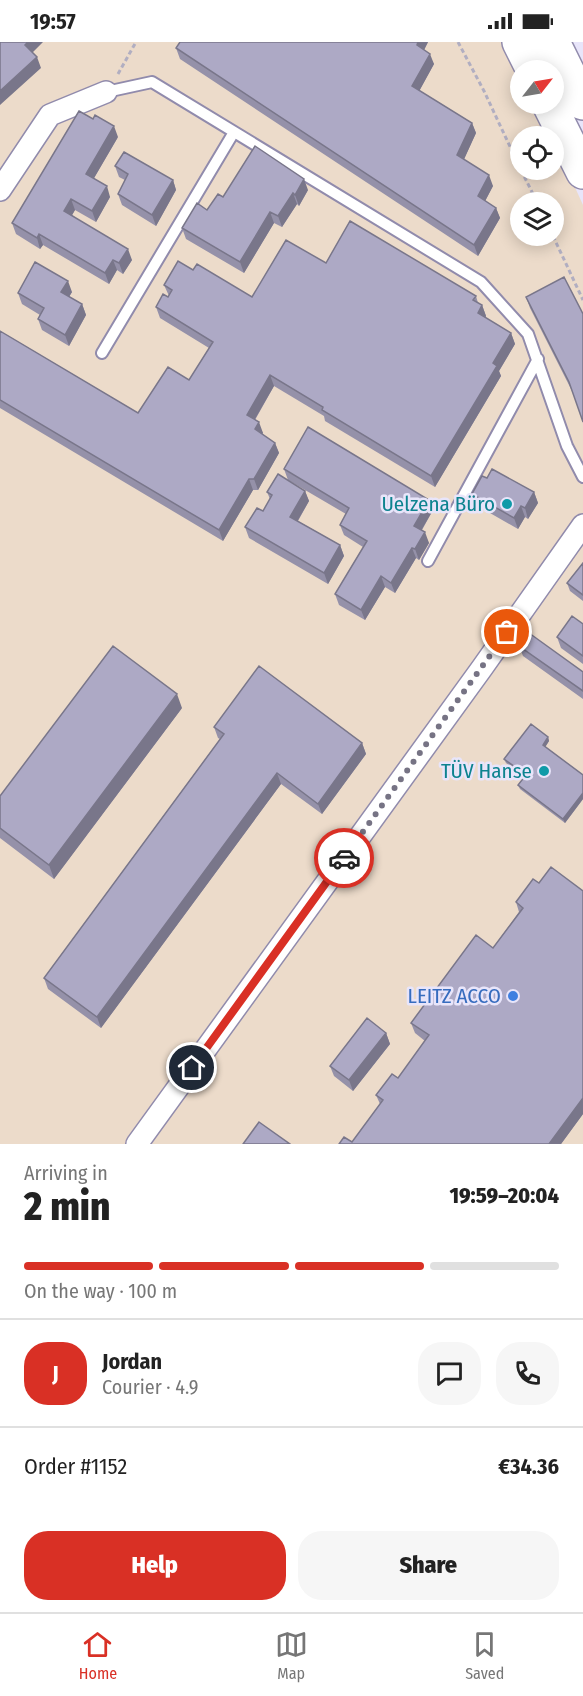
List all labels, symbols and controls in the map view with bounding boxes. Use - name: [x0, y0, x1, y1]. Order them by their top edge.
- text: 19:57: [30, 8, 76, 35]
- north arrow: [510, 60, 564, 114]
- map controls: [510, 60, 564, 246]
- button: locate: [510, 126, 564, 180]
- button: layers: [510, 192, 564, 246]
- place label: Uelzena Büro: [381, 491, 495, 517]
- marker: Uelzena Büro: [500, 497, 514, 511]
- pin: [481, 606, 532, 657]
- icon: bag: [490, 615, 523, 648]
- place label: TÜV Hanse: [441, 758, 532, 784]
- marker: TÜV Hanse: [537, 764, 551, 778]
- courier: [314, 828, 374, 888]
- icon: car: [328, 842, 361, 875]
- place label: LEITZ ACCO: [408, 983, 501, 1009]
- marker: LEITZ ACCO: [506, 989, 520, 1003]
- pin: [166, 1042, 217, 1093]
- icon: home: [175, 1051, 208, 1084]
- text: Arriving in: [24, 1161, 108, 1185]
- text: 19:59–20:04: [449, 1182, 559, 1209]
- text: 2 min: [24, 1184, 110, 1230]
- text: On the way · 100 m: [24, 1279, 177, 1303]
- button: chat: [418, 1342, 481, 1405]
- button: phone: [496, 1342, 559, 1405]
- text: Jordan: [102, 1348, 162, 1375]
- text: J: [52, 1360, 59, 1387]
- text: Courier · 4.9: [102, 1375, 198, 1399]
- text: Order #1152: [24, 1453, 127, 1480]
- text: €34.36: [498, 1453, 559, 1480]
- button: Help: [24, 1531, 286, 1600]
- button: Share: [298, 1531, 559, 1600]
- tab: Home: [79, 1628, 117, 1683]
- tab: Map: [275, 1628, 308, 1683]
- tab: Saved: [465, 1628, 504, 1683]

